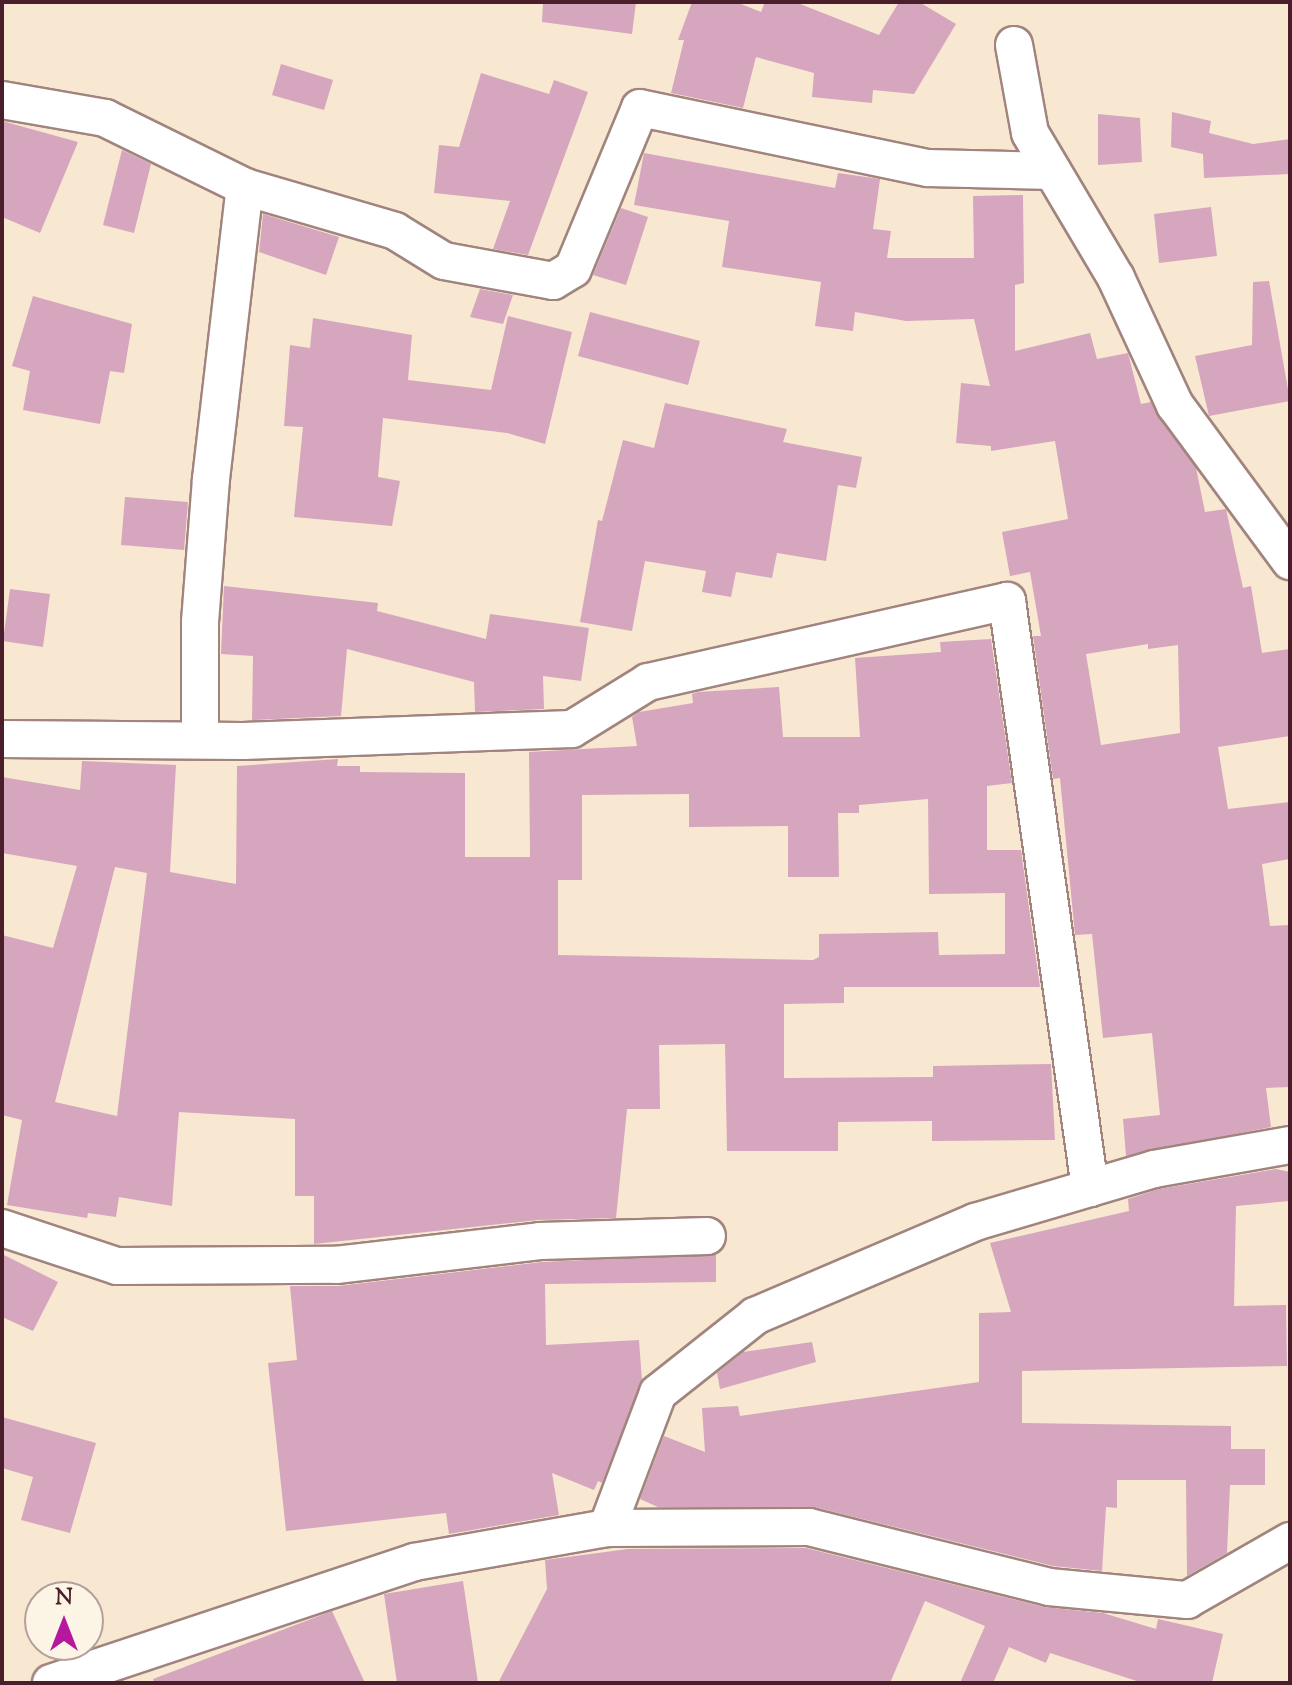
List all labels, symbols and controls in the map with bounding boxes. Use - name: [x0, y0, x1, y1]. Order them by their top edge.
- north arrow: [24, 1581, 104, 1661]
- text: N: [55, 1583, 73, 1615]

